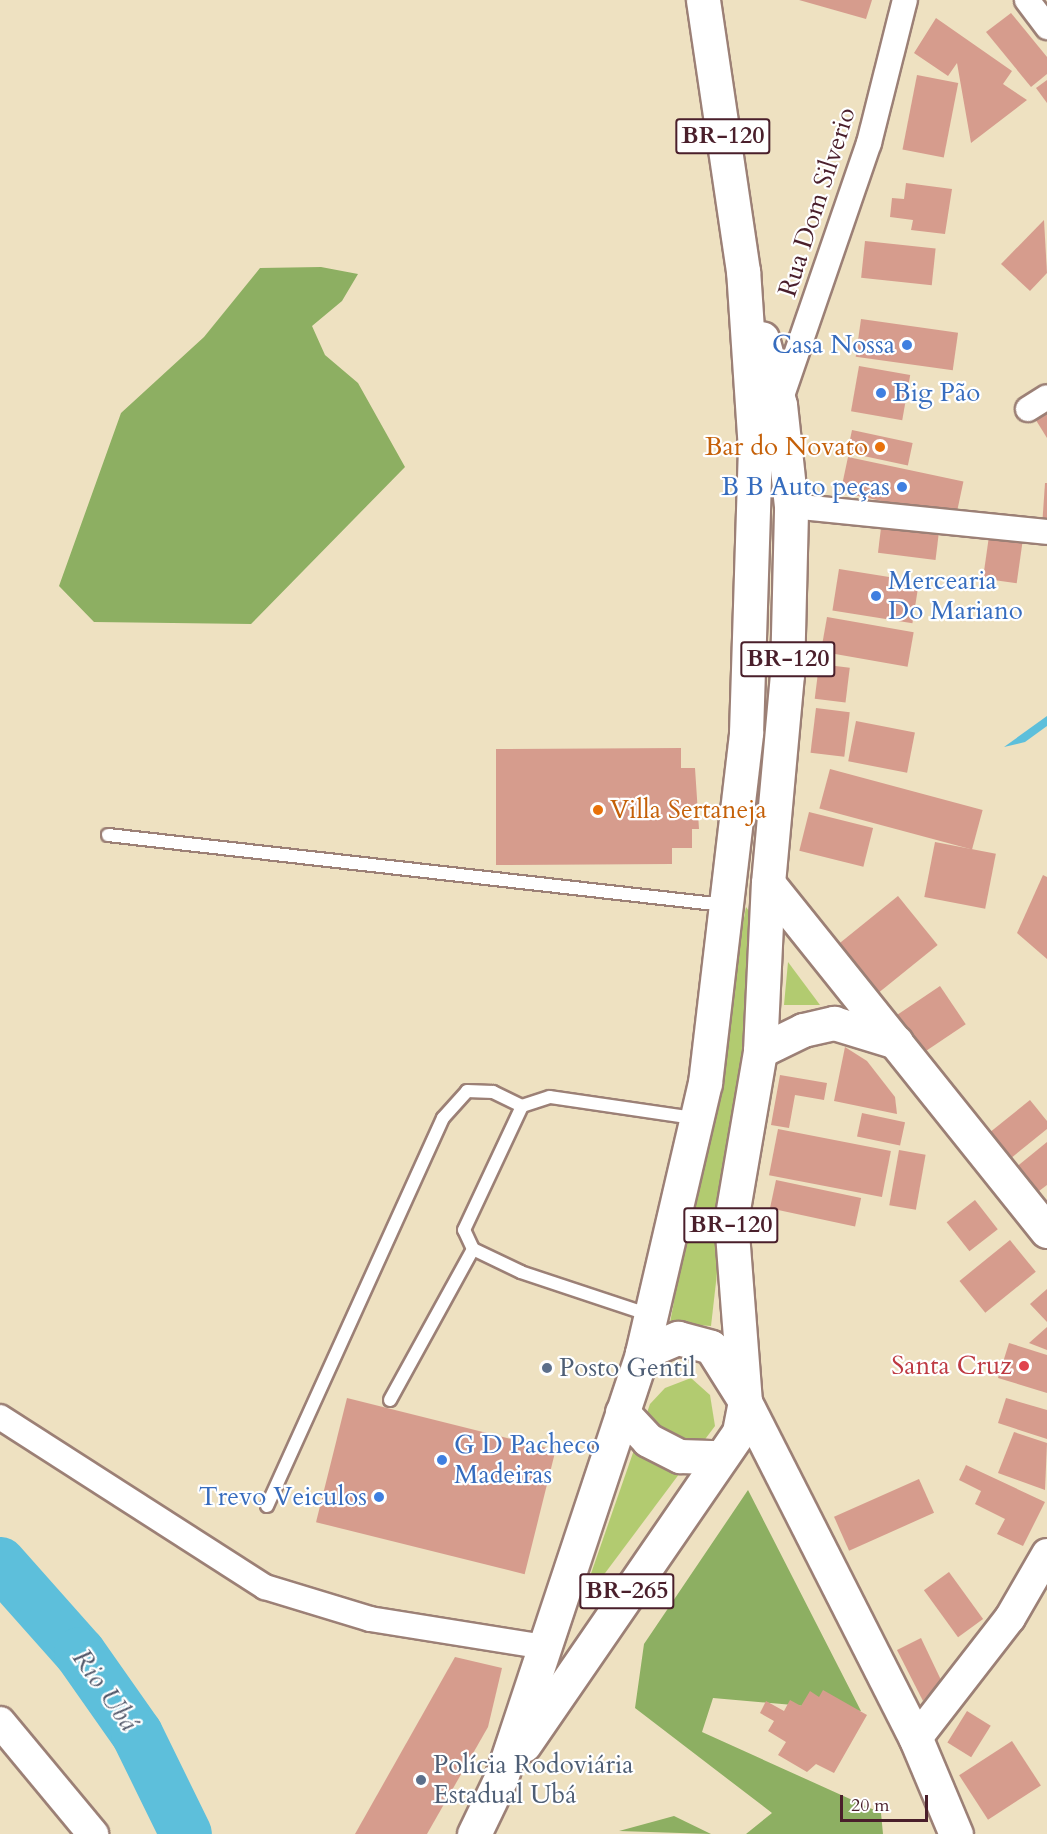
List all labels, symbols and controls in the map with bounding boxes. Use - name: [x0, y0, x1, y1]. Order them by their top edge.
- street label: Rua Dom Silverio: [772, 103, 862, 301]
- road number: BR-120: [675, 115, 771, 157]
- place label: Casa Nossa: [772, 329, 895, 361]
- marker: Casa Nossa: [900, 338, 914, 352]
- place label: Big Pão: [893, 377, 980, 409]
- marker: Big Pão: [874, 386, 888, 400]
- place label: Bar do Novato: [705, 431, 868, 463]
- marker: Bar do Novato: [873, 440, 887, 454]
- place label: B B Auto peças: [721, 471, 890, 503]
- marker: B B Auto peças: [895, 480, 909, 494]
- place label: Mercearia Do Mariano: [888, 565, 1023, 626]
- marker: Mercearia Do Mariano: [869, 589, 883, 603]
- road number: BR-120: [740, 638, 836, 680]
- place label: Villa Sertaneja: [610, 794, 767, 826]
- marker: Villa Sertaneja: [591, 803, 605, 817]
- road number: BR-120: [683, 1204, 779, 1246]
- place label: Santa Cruz: [891, 1350, 1012, 1382]
- place label: Posto Gentil: [559, 1352, 696, 1384]
- marker: Santa Cruz: [1017, 1359, 1031, 1373]
- marker: Posto Gentil: [540, 1361, 554, 1375]
- place label: G D Pacheco Madeiras: [454, 1429, 600, 1490]
- marker: G D Pacheco Madeiras: [435, 1453, 449, 1467]
- place label: Trevo Veiculos: [199, 1481, 367, 1513]
- marker: Trevo Veiculos: [372, 1490, 386, 1504]
- road number: BR-265: [579, 1570, 675, 1612]
- water label: Rio Ubá: [65, 1643, 145, 1737]
- place label: Polícia Rodoviária Estadual Ubá: [433, 1749, 633, 1810]
- marker: Polícia Rodoviária Estadual Ubá: [414, 1773, 428, 1787]
- scale bar: [843, 1783, 932, 1821]
- text: 20 m: [851, 1793, 890, 1818]

